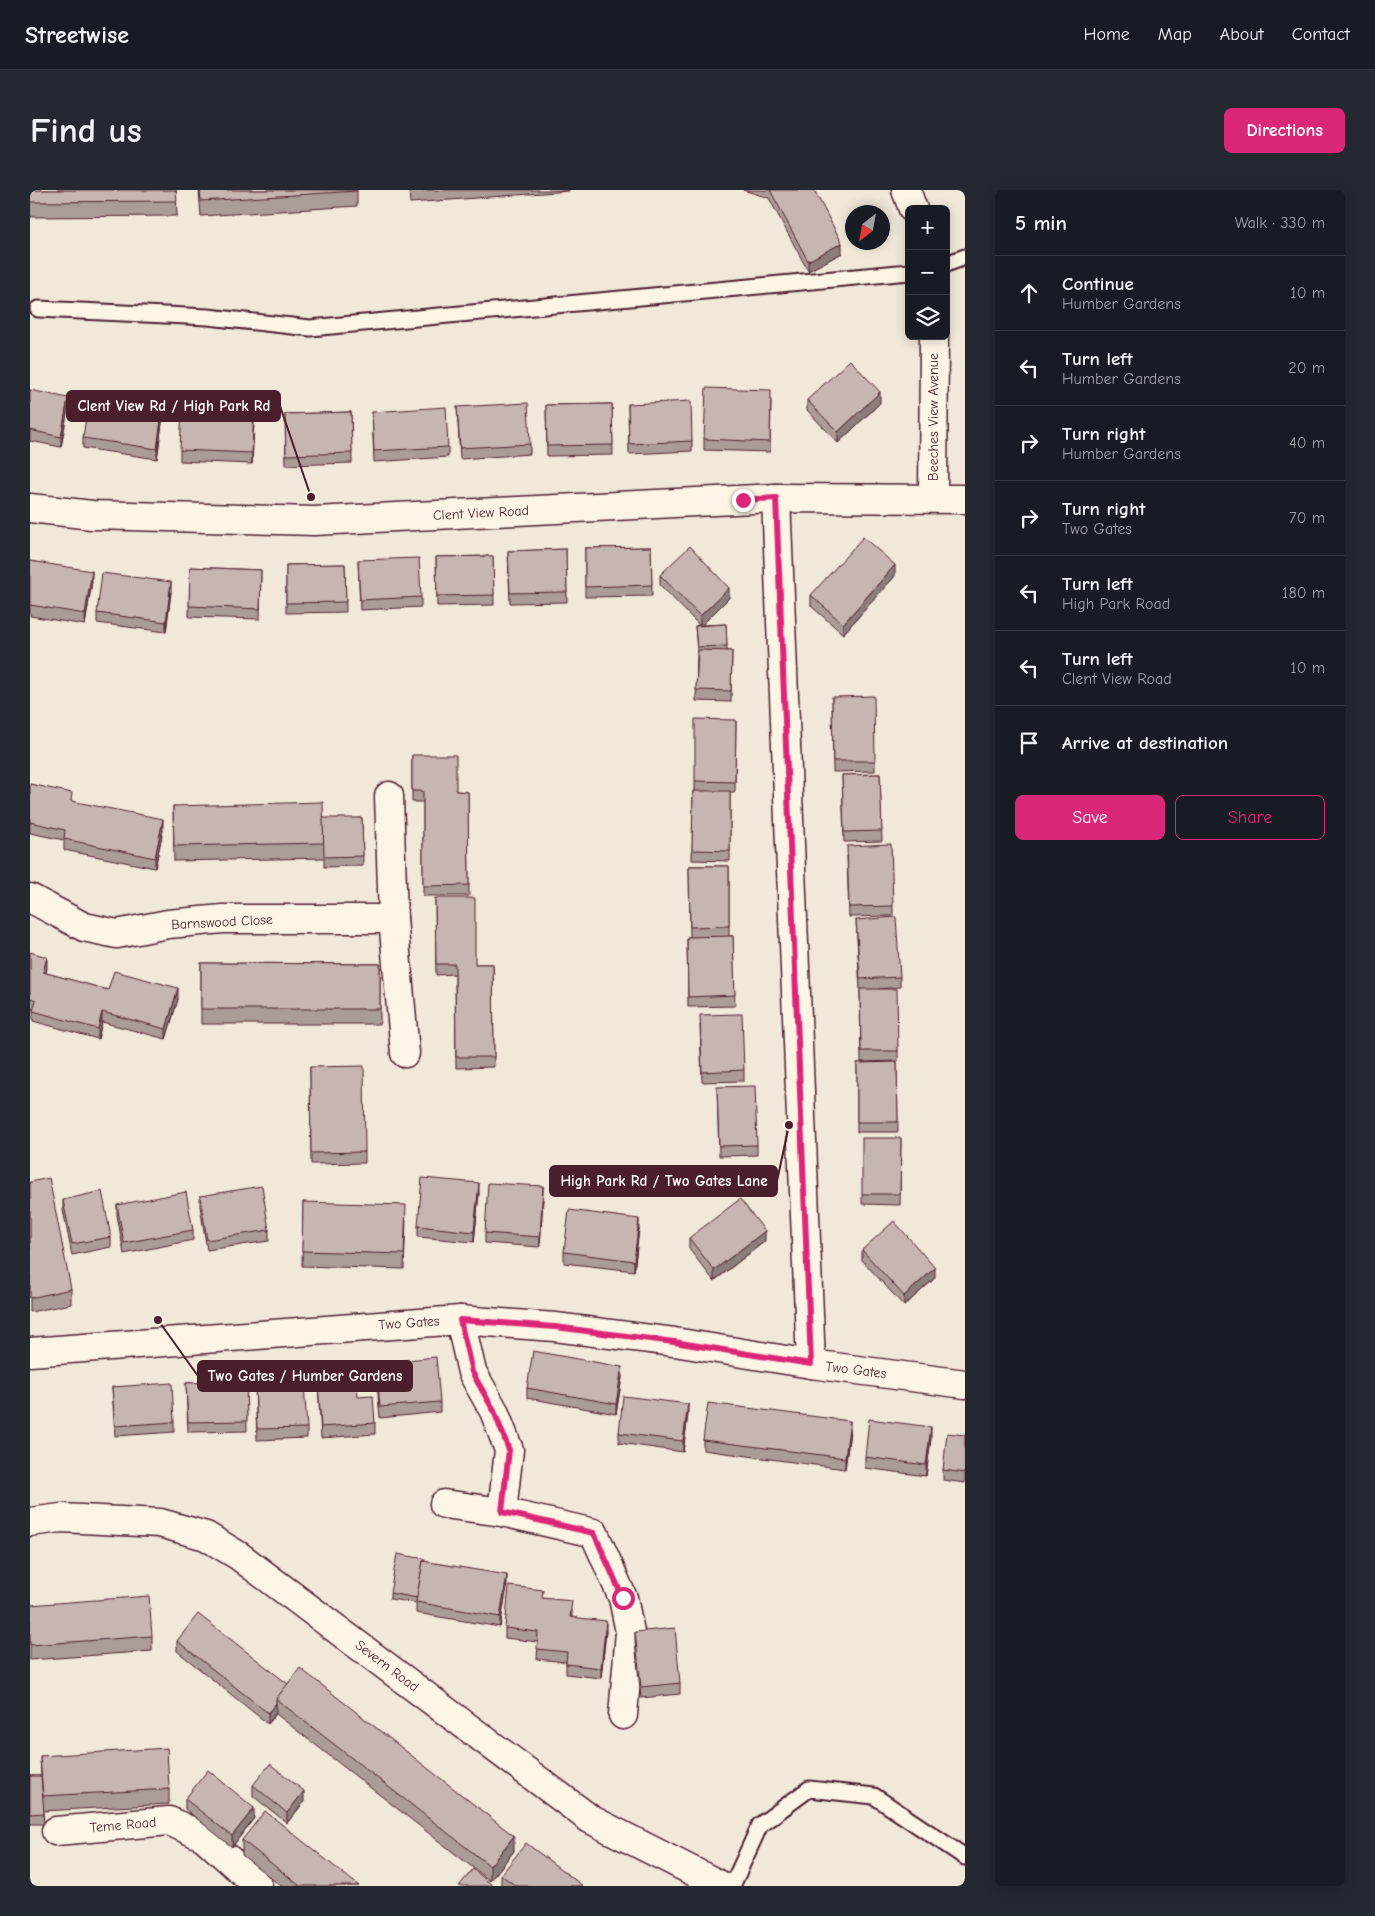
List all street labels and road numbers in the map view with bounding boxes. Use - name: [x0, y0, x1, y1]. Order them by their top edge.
- street label: Beeches View Avenue: [925, 353, 942, 481]
- street label: Clent View Road: [433, 502, 529, 524]
- street label: Barnswood Close: [171, 911, 273, 933]
- street label: Two Gates: [378, 1312, 440, 1334]
- street label: Two Gates: [825, 1358, 888, 1382]
- street label: Severn Road: [352, 1636, 422, 1696]
- street label: Teme Road: [89, 1814, 157, 1836]

